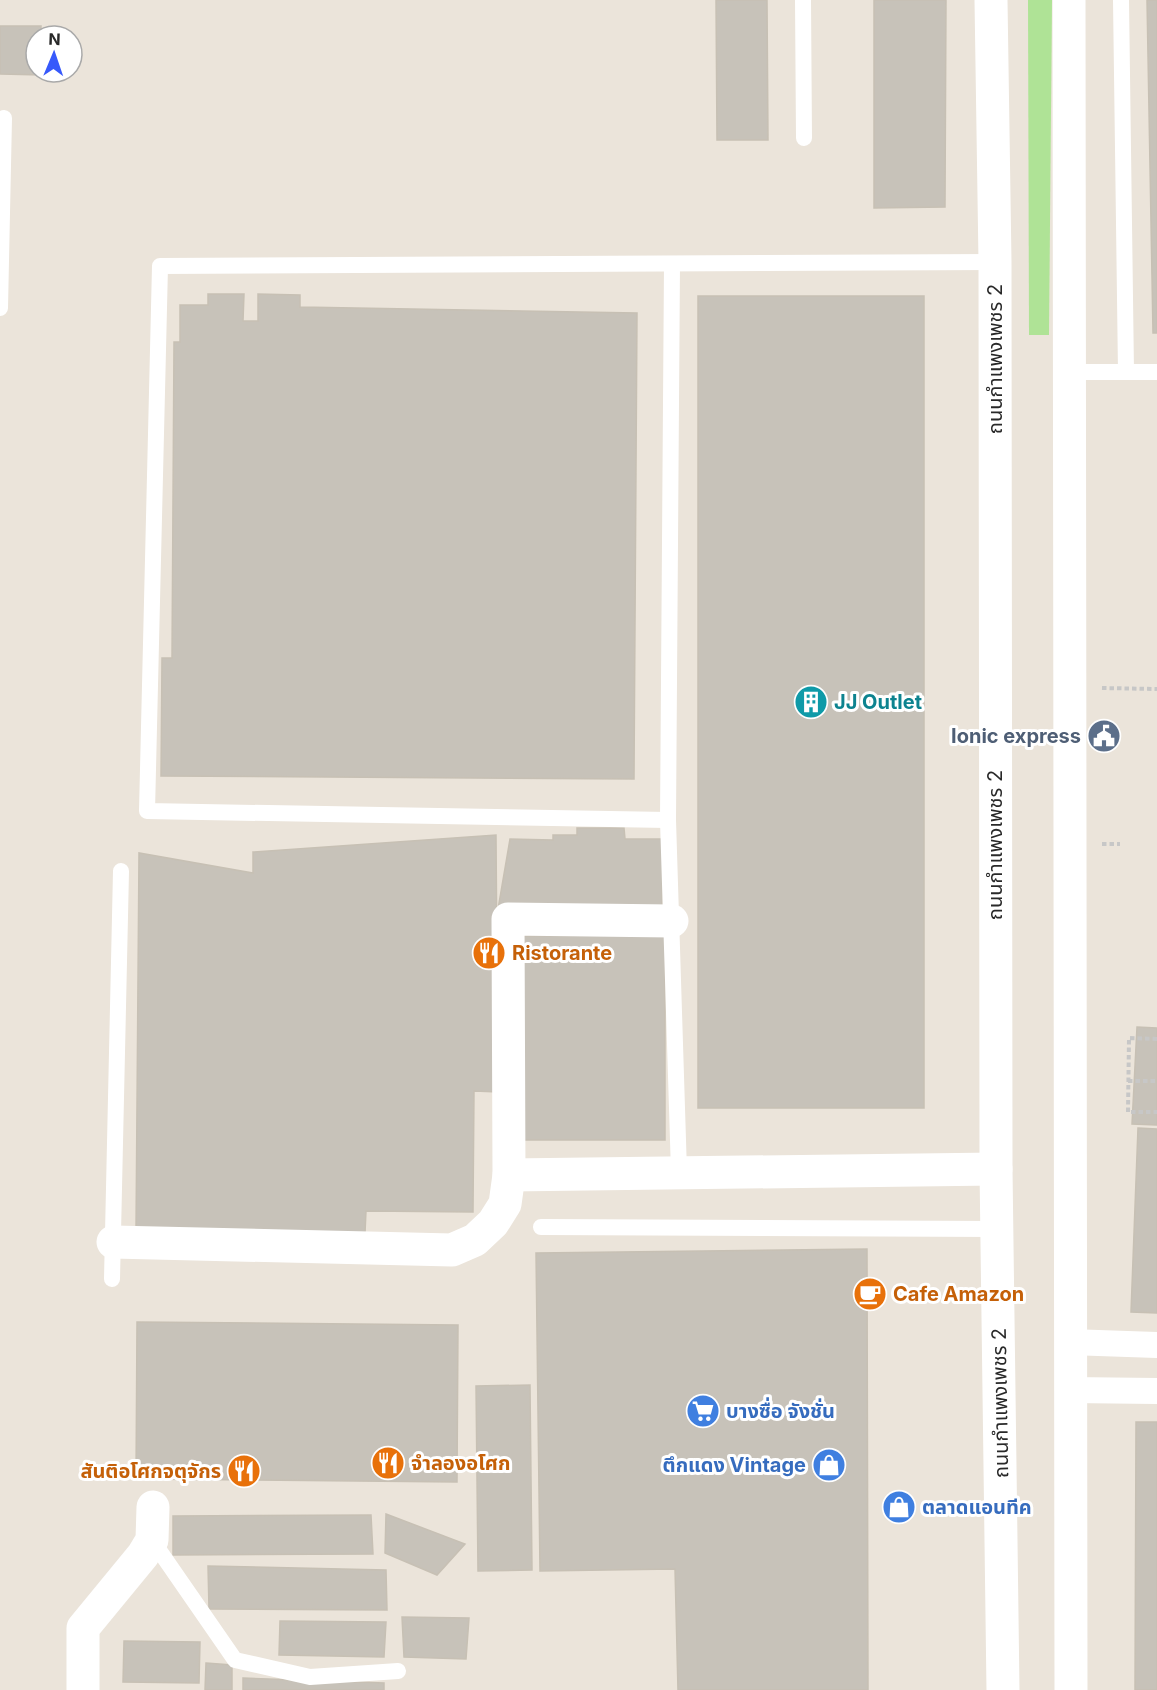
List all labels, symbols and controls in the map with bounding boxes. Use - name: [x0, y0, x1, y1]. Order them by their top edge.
- north arrow: [24, 24, 84, 84]
- text: N: [48, 29, 61, 49]
- street label: ถนนกำแพงเพชร 2: [983, 284, 1007, 434]
- building icon: JJ Outlet: [793, 684, 829, 720]
- place label: JJ Outlet: [834, 690, 922, 714]
- public building icon: Ionic express: [1086, 718, 1122, 754]
- place label: Ionic express: [951, 724, 1081, 748]
- street label: ถนนกำแพงเพชร 2: [983, 770, 1007, 920]
- restaurant icon: Ristorante: [471, 935, 507, 971]
- place label: Ristorante: [512, 941, 612, 965]
- cafe icon: Cafe Amazon: [852, 1276, 888, 1312]
- place label: Cafe Amazon: [893, 1282, 1024, 1306]
- street label: ถนนกำแพงเพชร 2: [987, 1328, 1013, 1478]
- supermarket icon: บางซื่อ จังชั่น: [685, 1393, 721, 1429]
- place label: บางซื่อ จังชั่น: [726, 1397, 835, 1423]
- restaurant icon: จำลองอโศก: [370, 1445, 406, 1481]
- shop icon: ตึกแดง Vintage: [811, 1447, 847, 1483]
- place label: จำลองอโศก: [411, 1451, 510, 1475]
- restaurant icon: สันติอโศกจตุจักร: [226, 1453, 262, 1489]
- place label: ตึกแดง Vintage: [663, 1453, 806, 1477]
- place label: สันติอโศกจตุจักร: [80, 1459, 221, 1483]
- shop icon: ตลาดแอนทีค: [881, 1489, 917, 1525]
- place label: ตลาดแอนทีค: [922, 1495, 1032, 1519]

